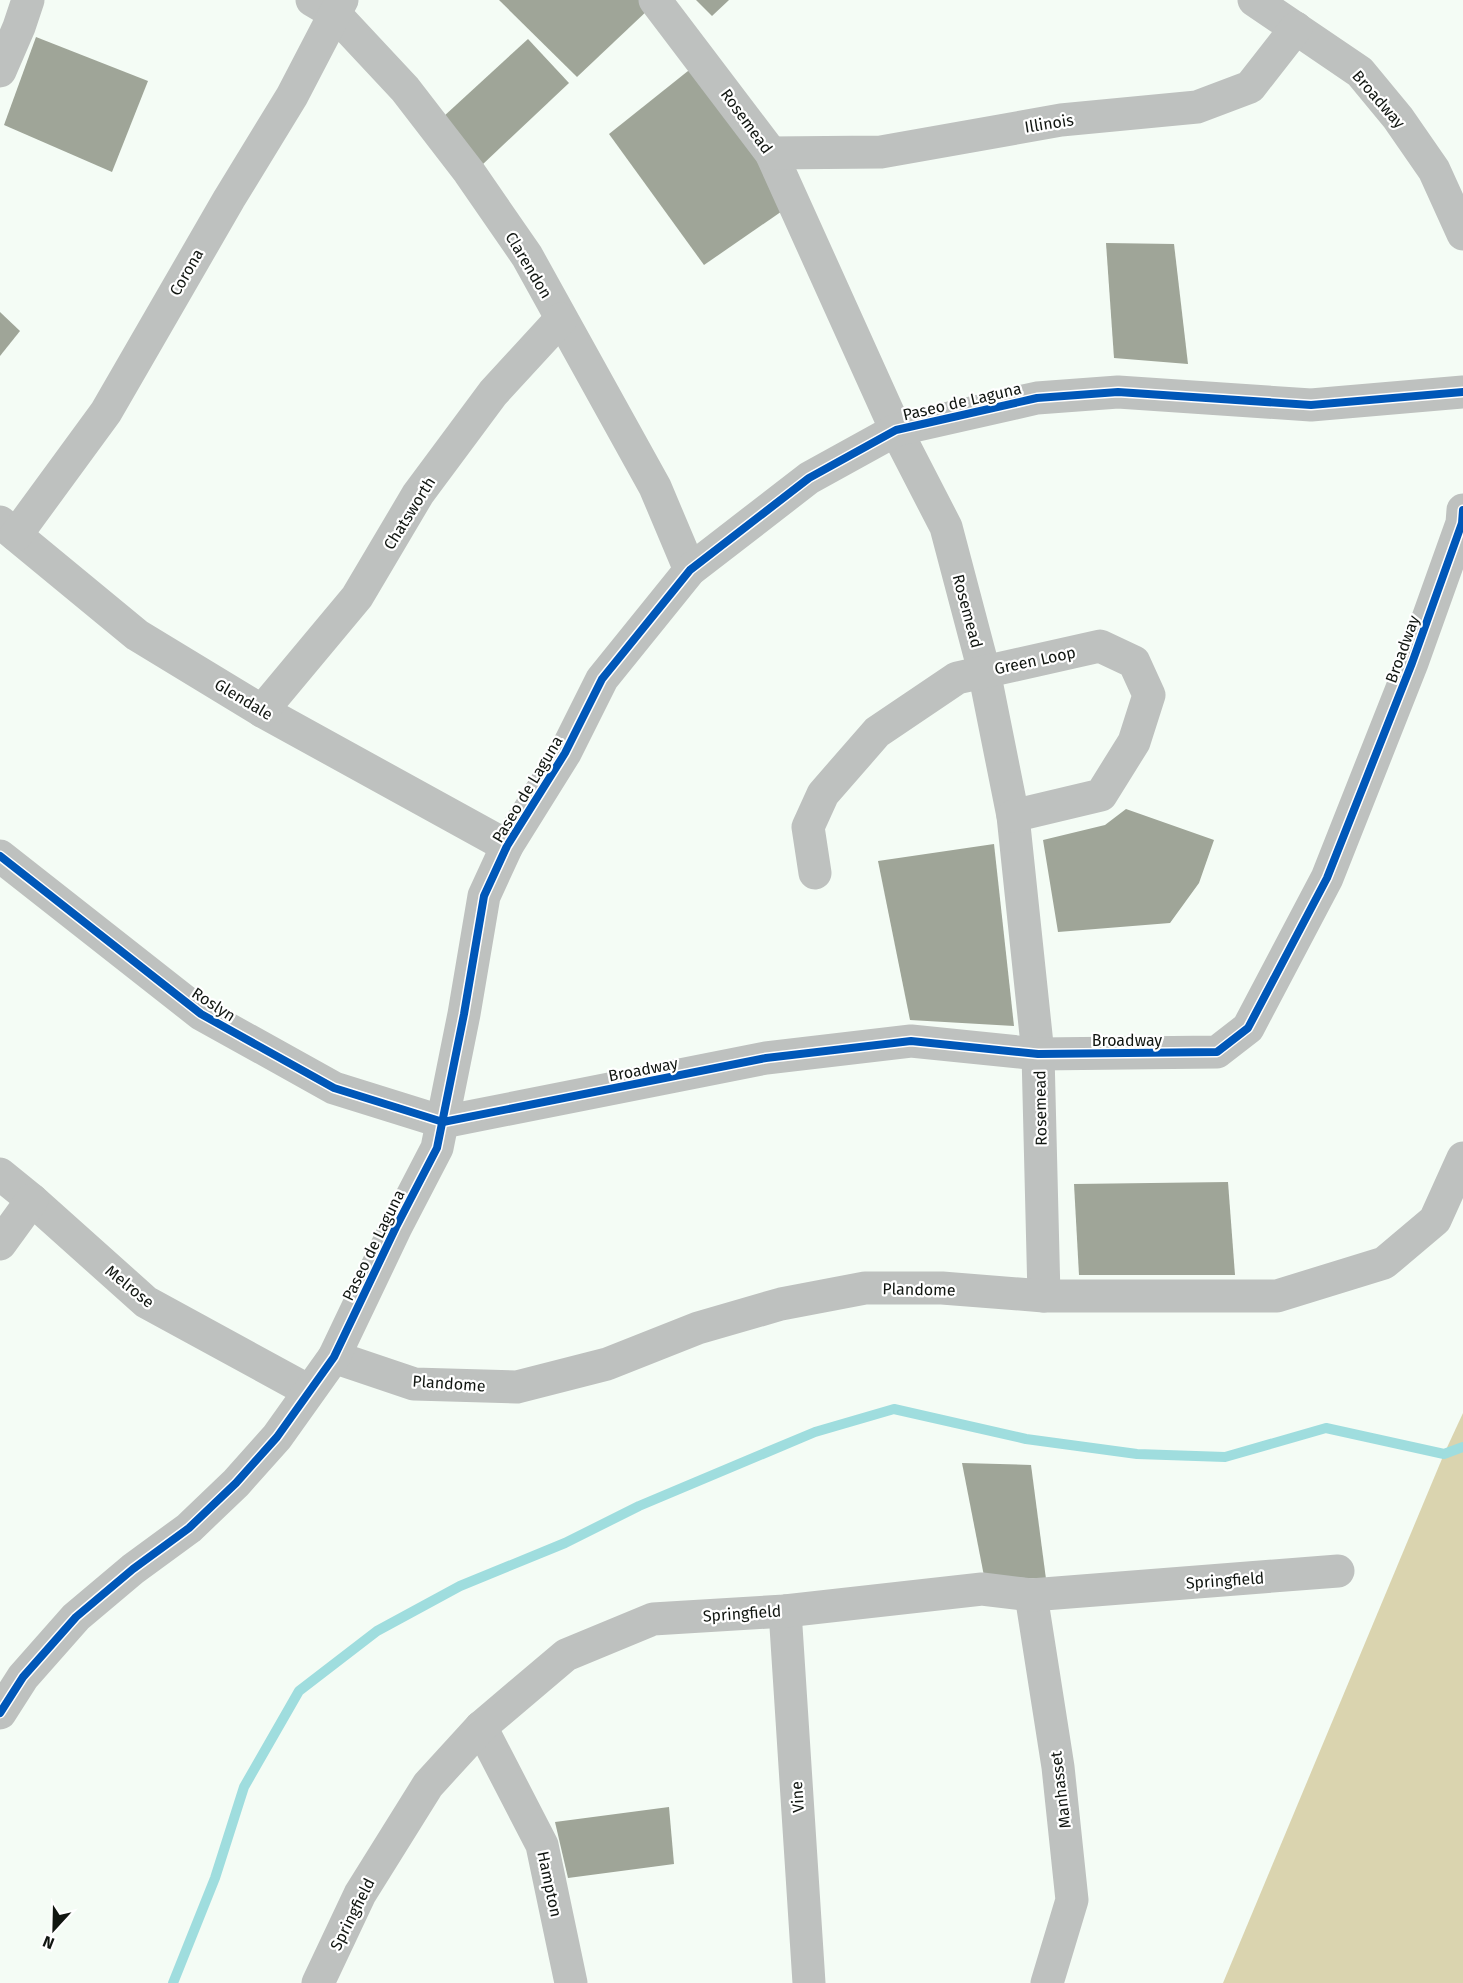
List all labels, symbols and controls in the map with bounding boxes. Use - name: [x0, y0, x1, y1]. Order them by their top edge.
- street label: Broadway: [1348, 66, 1409, 132]
- street label: Rosemead: [717, 85, 776, 157]
- street label: Illinois: [1023, 110, 1075, 137]
- street label: Clarendon: [501, 229, 556, 302]
- street label: Corona: [165, 245, 207, 299]
- street label: Paseo de Laguna: [901, 379, 1023, 424]
- street label: Chatsworth: [380, 473, 439, 553]
- street label: Rosemead: [949, 572, 986, 650]
- street label: Broadway: [1381, 613, 1423, 686]
- street label: Green Loop: [993, 643, 1077, 678]
- street label: Glendale: [211, 675, 276, 724]
- street label: Paseo de Laguna: [488, 732, 567, 846]
- street label: Roslyn: [188, 983, 239, 1025]
- street label: Broadway: [1092, 1031, 1162, 1050]
- street label: Broadway: [607, 1053, 680, 1086]
- street label: Rosemead: [1030, 1070, 1051, 1146]
- street label: Paseo de Laguna: [338, 1187, 409, 1304]
- street label: Melrose: [102, 1261, 158, 1312]
- street label: Plandome: [882, 1279, 956, 1300]
- street label: Plandome: [412, 1371, 486, 1396]
- street label: Springfield: [1185, 1568, 1265, 1593]
- street label: Springfield: [702, 1601, 782, 1626]
- street label: Manhasset: [1046, 1750, 1075, 1830]
- street label: Vine: [787, 1781, 808, 1813]
- street label: Hampton: [533, 1849, 566, 1919]
- street label: Springfield: [326, 1875, 379, 1954]
- north arrow: [24, 1899, 84, 1959]
- text: N: [40, 1932, 57, 1953]

